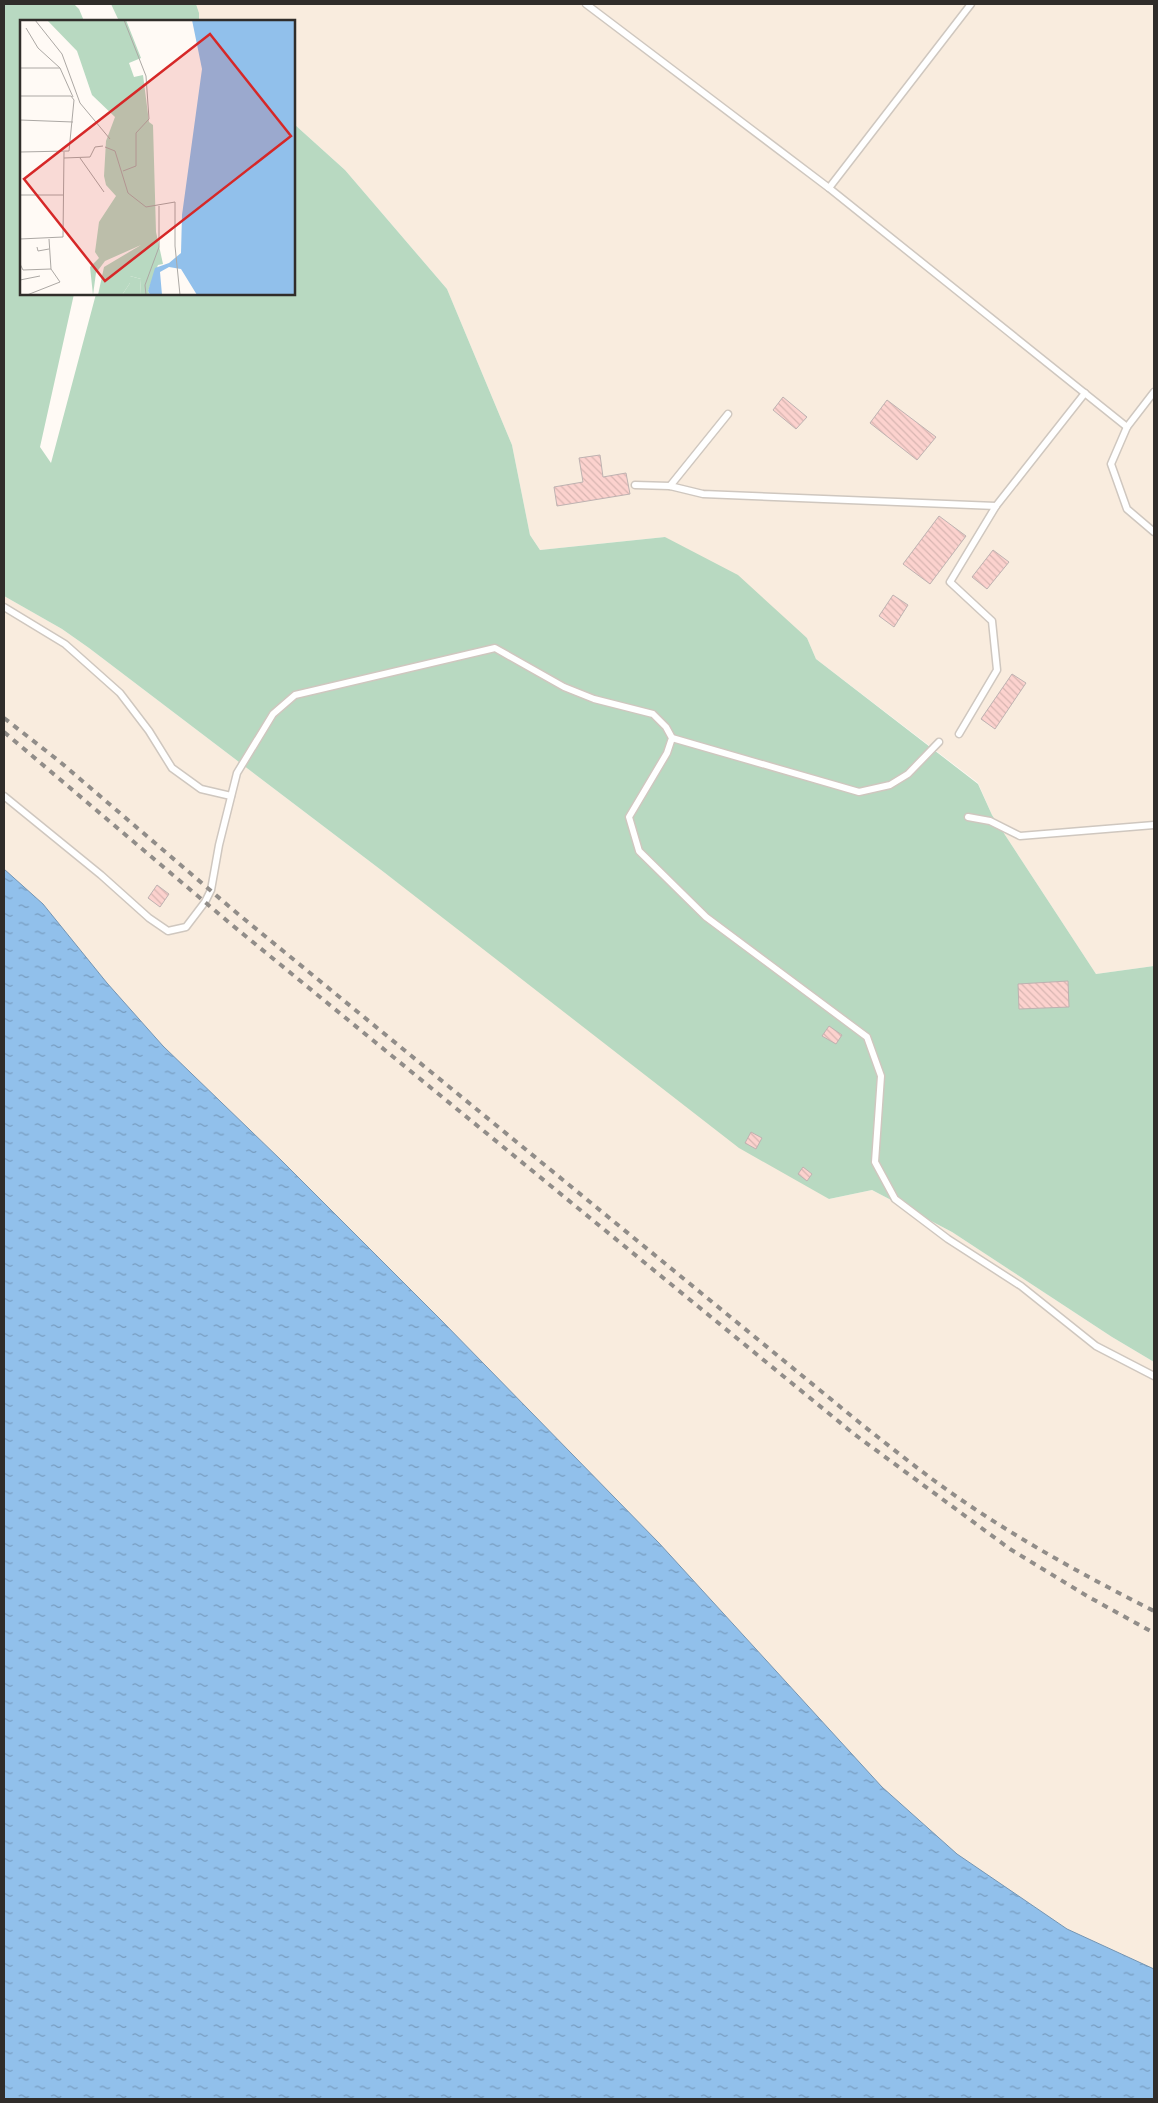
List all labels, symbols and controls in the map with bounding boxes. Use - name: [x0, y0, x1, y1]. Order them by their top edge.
- inset map: [20, 20, 295, 295]

